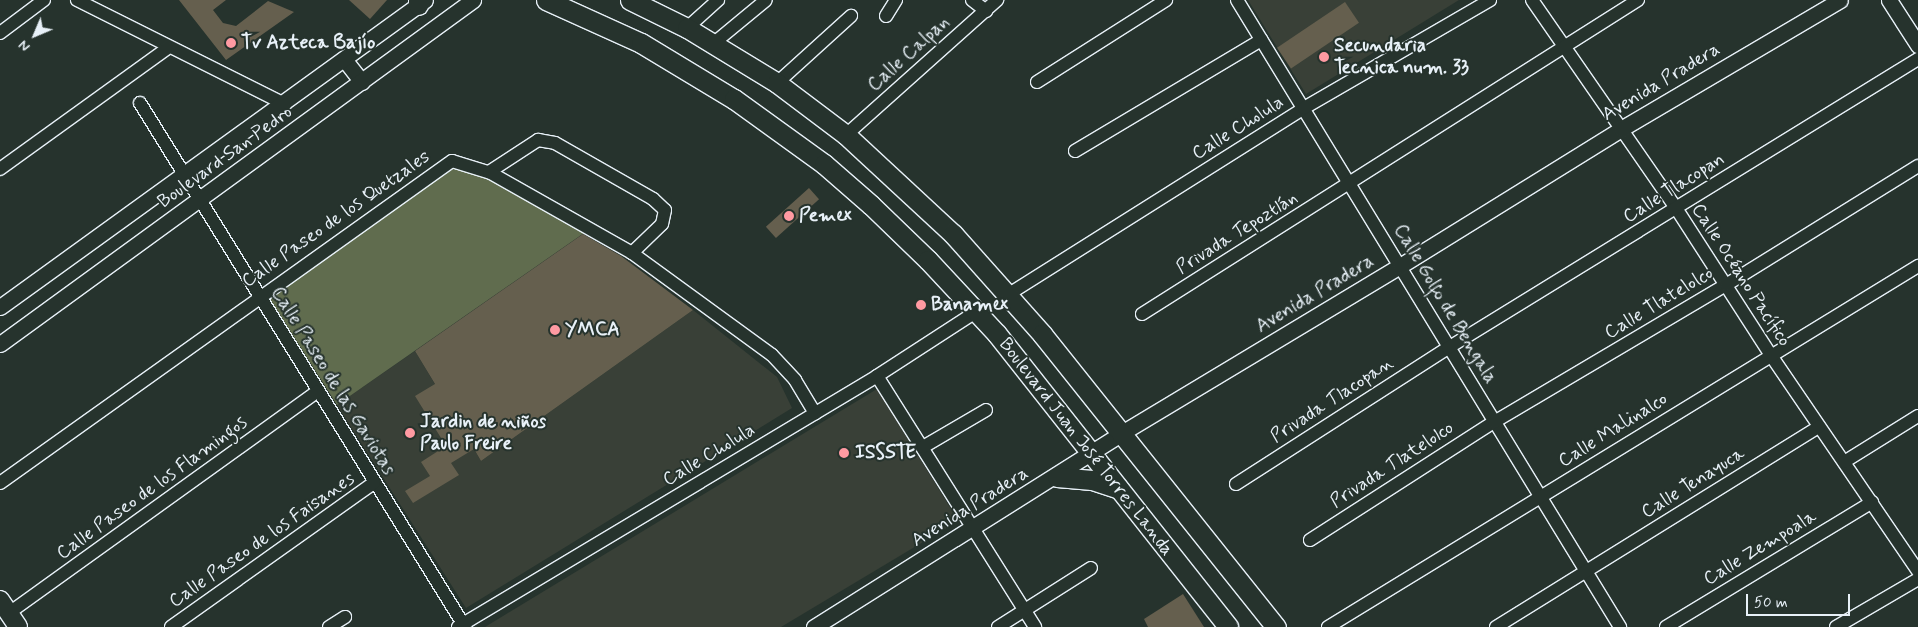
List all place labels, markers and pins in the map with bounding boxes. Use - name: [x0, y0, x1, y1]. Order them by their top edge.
- place label: Tv Azteca Bajío: [241, 32, 370, 54]
- place label: Secundaria Tecnica num. 33: [1334, 35, 1465, 79]
- marker: Tv Azteca Bajío: [225, 37, 237, 49]
- marker: Secundaria Tecnica num. 33: [1318, 51, 1330, 63]
- place label: Pemex: [799, 205, 852, 227]
- marker: Pemex: [783, 210, 795, 222]
- place label: Banamex: [931, 294, 1008, 316]
- marker: Banamex: [915, 299, 927, 311]
- place label: YMCA: [565, 319, 620, 341]
- marker: YMCA: [549, 324, 561, 336]
- place label: Jardin de niños Paulo Freire: [420, 411, 540, 455]
- marker: Jardin de niños Paulo Freire: [404, 427, 416, 439]
- place label: ISSSTE: [855, 442, 916, 464]
- marker: ISSSTE: [837, 446, 851, 460]

